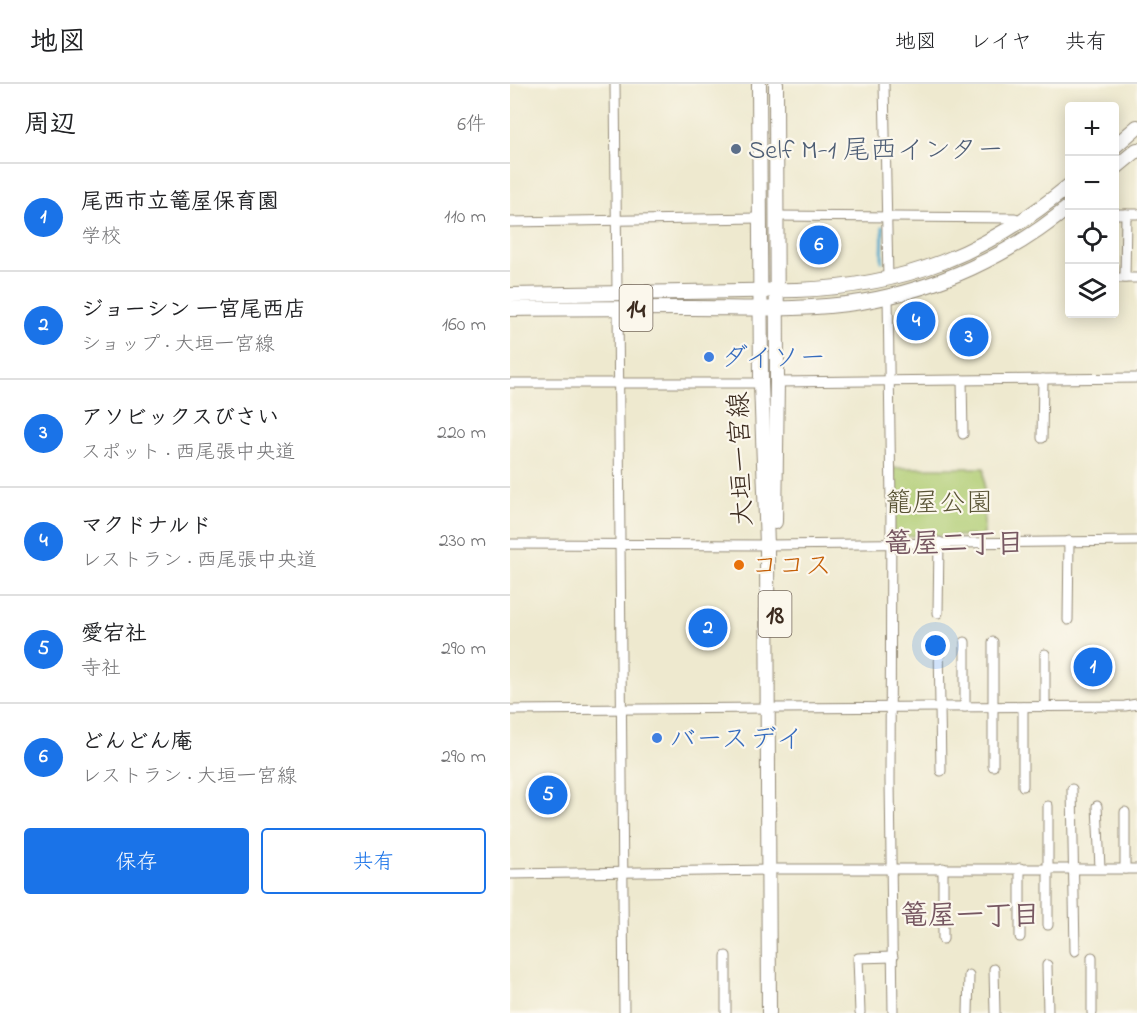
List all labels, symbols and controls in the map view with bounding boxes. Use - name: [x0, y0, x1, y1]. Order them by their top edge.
- text: 地図: [30, 23, 86, 64]
- text: 地図: [895, 28, 937, 58]
- text: レイヤ: [970, 28, 1032, 58]
- text: 共有: [1065, 28, 1107, 58]
- map controls: [1065, 102, 1119, 318]
- button: +: [1065, 102, 1119, 156]
- text: 周辺: [24, 107, 76, 145]
- text: 6件: [457, 111, 486, 140]
- place label: Self M-1 尾西インター: [748, 132, 1004, 171]
- marker: Self M-1 尾西インター: [729, 142, 743, 156]
- button: −: [1065, 156, 1119, 210]
- text: 尾西市立篭屋保育園: [81, 187, 279, 219]
- text: 1: [40, 203, 47, 232]
- text: 110 m: [444, 203, 486, 232]
- button: locate: [1065, 210, 1119, 264]
- pin: 6: [800, 222, 838, 268]
- text: 学校: [81, 223, 121, 252]
- button: layers: [1065, 264, 1119, 318]
- road number: 14: [620, 285, 652, 331]
- text: ジョーシン 一宮尾西店: [81, 295, 306, 327]
- pin: 4: [896, 298, 936, 344]
- text: 2: [39, 311, 48, 340]
- text: 160 m: [442, 311, 486, 340]
- pin: 3: [950, 314, 988, 360]
- text: ショップ · 大垣一宮線: [81, 331, 274, 360]
- place label: ダイソー: [721, 340, 826, 379]
- marker: ダイソー: [702, 350, 716, 364]
- street label: 大垣一宮線: [721, 391, 764, 527]
- text: アソビックスびさい: [81, 403, 279, 435]
- text: 3: [39, 419, 48, 448]
- text: 220 m: [437, 419, 486, 448]
- text: スポット · 西尾張中央道: [81, 439, 295, 468]
- park label: 籠屋公園: [885, 485, 993, 524]
- text: マクドナルド: [81, 511, 212, 543]
- district label: 篭屋二丁目: [884, 525, 1024, 566]
- text: 4: [39, 527, 48, 556]
- text: 230 m: [439, 527, 486, 556]
- text: レストラン · 西尾張中央道: [81, 547, 317, 576]
- place label: ココス: [751, 548, 832, 587]
- marker: ココス: [732, 558, 746, 572]
- road number: 18: [758, 591, 792, 637]
- pin: 2: [688, 606, 728, 650]
- text: 愛宕社: [81, 619, 147, 651]
- your location: [921, 631, 950, 660]
- text: 5: [38, 635, 49, 664]
- text: 290 m: [441, 635, 486, 664]
- pin: 1: [1074, 644, 1112, 690]
- text: 寺社: [81, 655, 121, 684]
- place label: バースデイ: [669, 721, 803, 760]
- text: どんどん庵: [81, 727, 193, 759]
- marker: バースデイ: [650, 731, 664, 745]
- text: 6: [39, 743, 48, 772]
- text: 290 m: [441, 743, 486, 772]
- text: レストラン · 大垣一宮線: [81, 763, 297, 792]
- pin: 5: [528, 772, 567, 818]
- button: 保存: [24, 828, 249, 894]
- button: 共有: [261, 828, 486, 894]
- district label: 篭屋一丁目: [900, 897, 1040, 938]

